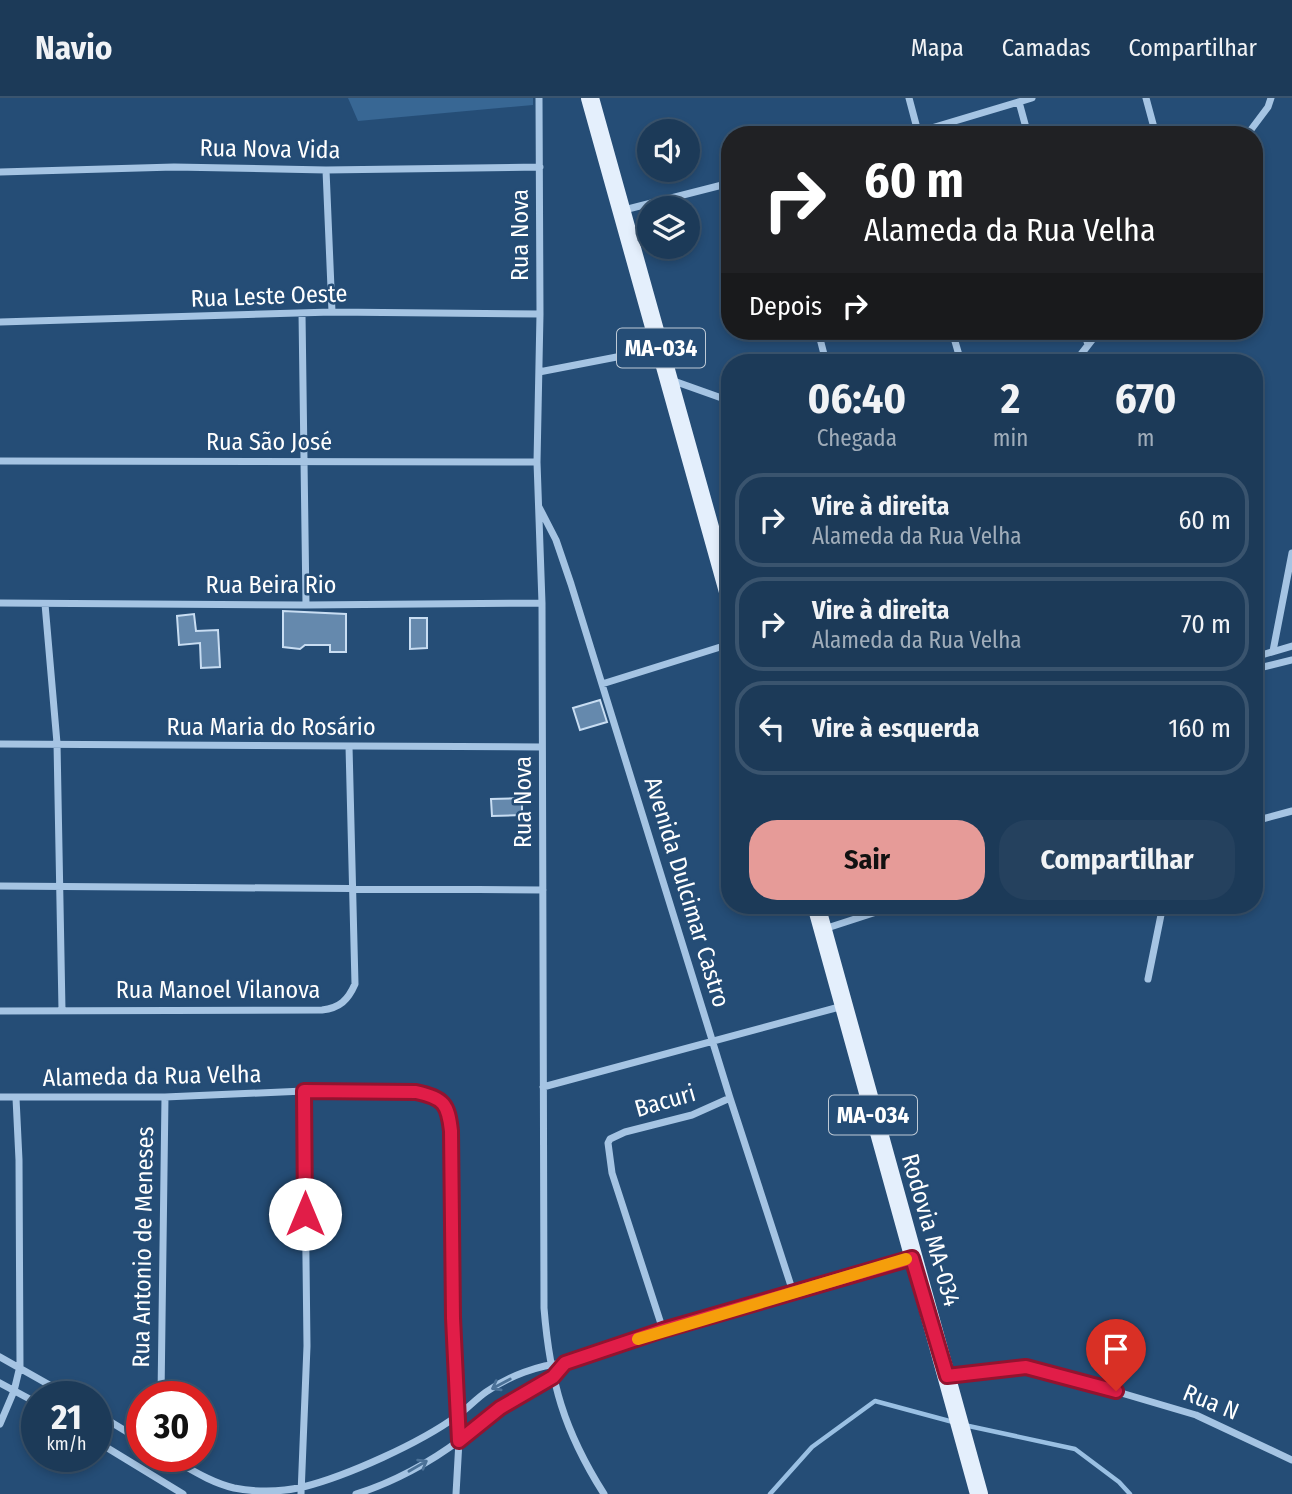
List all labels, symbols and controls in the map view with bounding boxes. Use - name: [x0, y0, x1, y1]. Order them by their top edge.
- text: Navio: [35, 28, 112, 68]
- text: Mapa: [911, 34, 964, 62]
- text: Camadas: [1002, 34, 1091, 62]
- text: Compartilhar: [1129, 34, 1257, 62]
- map controls: [637, 119, 700, 259]
- button: sound: [637, 119, 700, 182]
- street label: Rua Nova Vida: [199, 134, 341, 164]
- text: 60 m: [864, 151, 964, 210]
- icon: right: [749, 154, 840, 245]
- street label: Rua Nova: [506, 189, 534, 281]
- button: layers: [637, 196, 700, 259]
- text: Alameda da Rua Velha: [864, 211, 1156, 249]
- street label: Rua Leste Oeste: [190, 279, 348, 313]
- icon: right: [836, 287, 874, 325]
- text: Depois: [749, 291, 822, 322]
- road number: MA-034: [617, 328, 705, 368]
- text: 06:40: [807, 374, 906, 424]
- text: 2: [1001, 374, 1020, 424]
- text: 670: [1115, 374, 1177, 424]
- text: Chegada: [817, 424, 897, 452]
- text: min: [993, 424, 1028, 452]
- text: m: [1137, 424, 1155, 452]
- street label: Rua São José: [206, 428, 332, 456]
- text: Vire à direita: [812, 491, 950, 522]
- icon: right: [753, 501, 791, 539]
- text: 60 m: [1178, 505, 1231, 536]
- text: Alameda da Rua Velha: [812, 522, 1022, 550]
- street label: Rua Beira Rio: [206, 571, 336, 599]
- text: Vire à direita: [812, 595, 950, 626]
- icon: right: [753, 605, 791, 643]
- text: 70 m: [1181, 609, 1231, 640]
- text: Alameda da Rua Velha: [812, 626, 1022, 654]
- icon: left: [753, 709, 791, 747]
- street label: Rua Maria do Rosário: [166, 713, 376, 741]
- text: Vire à esquerda: [812, 713, 979, 744]
- text: 160 m: [1168, 713, 1231, 744]
- street label: Rua Nova: [509, 756, 537, 848]
- street label: Avenida Dulcimar Castro: [639, 774, 735, 1010]
- button: Sair: [749, 820, 985, 900]
- button: Compartilhar: [999, 820, 1235, 900]
- street label: Rua Manoel Vilanova: [116, 976, 320, 1004]
- street label: Alameda da Rua Velha: [42, 1060, 262, 1092]
- street label: Bacuri: [631, 1079, 699, 1123]
- road number: MA-034: [829, 1096, 917, 1134]
- street label: Rua Antonio de Meneses: [127, 1126, 159, 1368]
- street label: Rodovia MA-034: [896, 1150, 966, 1310]
- position arrow: [268, 1177, 342, 1251]
- pin: [1086, 1319, 1146, 1391]
- icon: arrive: [1097, 1330, 1135, 1368]
- one-way arrow: [491, 1378, 512, 1391]
- street label: Rua N: [1179, 1378, 1243, 1426]
- speed limit sign: 30: [126, 1381, 217, 1472]
- text: 21: [51, 1396, 82, 1438]
- text: km/h: [46, 1433, 87, 1455]
- one-way arrow: [407, 1459, 427, 1473]

